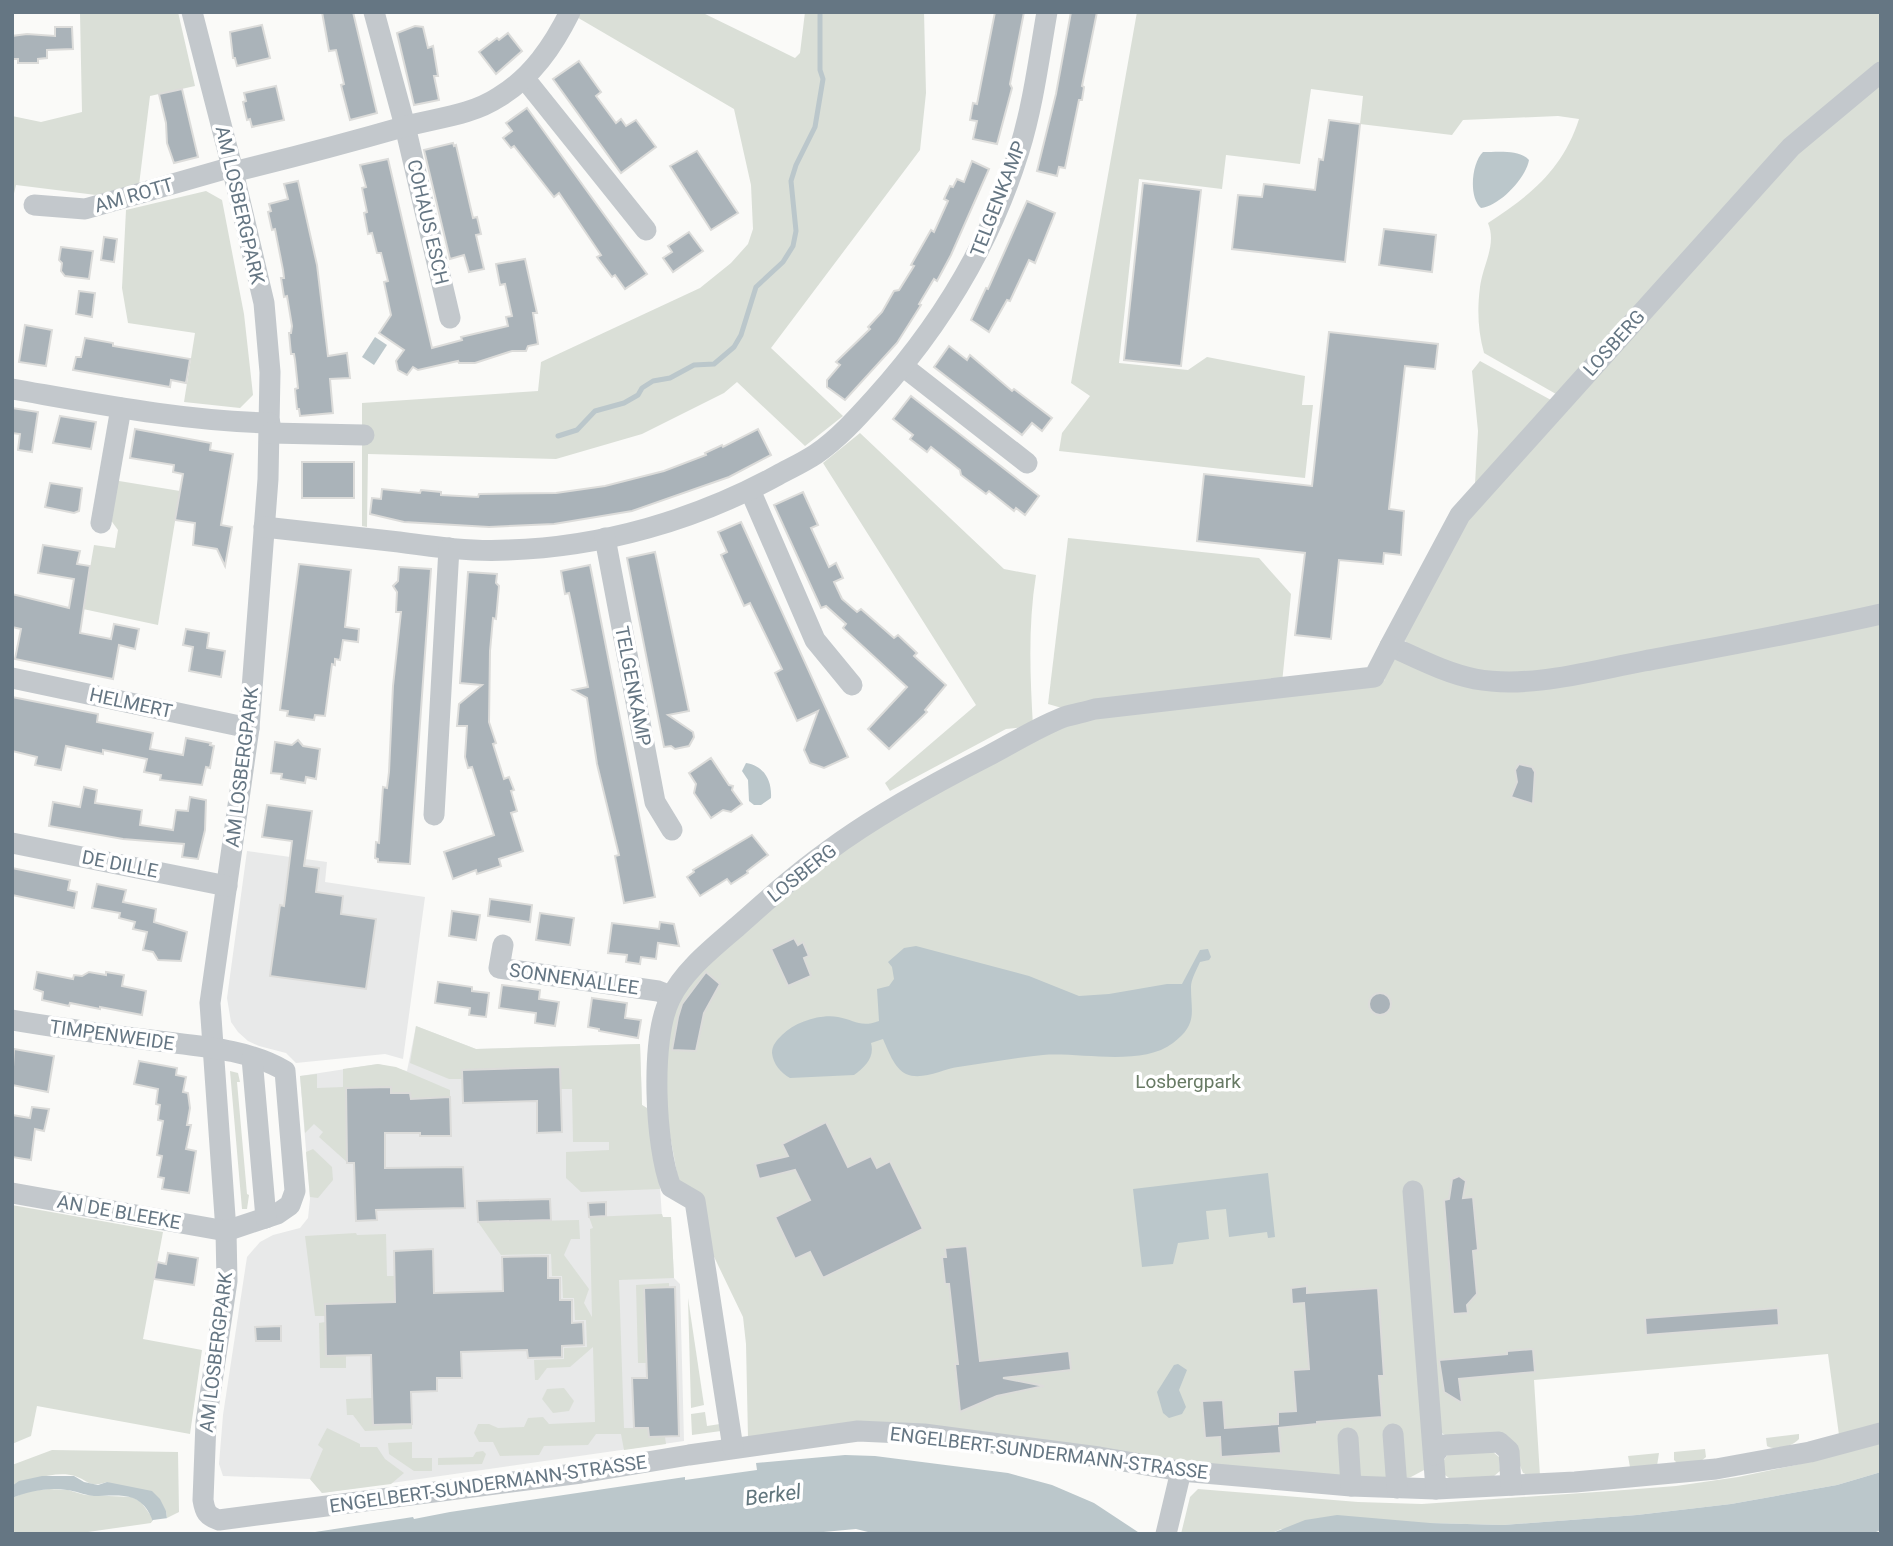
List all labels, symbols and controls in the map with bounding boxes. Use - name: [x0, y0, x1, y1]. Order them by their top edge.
- street label: AM LOSBERGPARK: [211, 124, 269, 286]
- street label: TELGENKAMP: [965, 138, 1031, 260]
- street label: COHAUS ESCH: [402, 157, 454, 287]
- street label: AM ROTT: [92, 173, 176, 217]
- street label: LOSBERG: [1578, 305, 1650, 381]
- street label: TELGENKAMP: [610, 624, 656, 748]
- street label: HELMERT: [87, 683, 175, 723]
- street label: AM LOSBERGPARK: [221, 685, 263, 849]
- street label: LOSBERG: [763, 839, 841, 907]
- street label: DE DILLE: [80, 845, 160, 883]
- street label: SONNENALLEE: [508, 959, 640, 999]
- street label: TIMPENWEIDE: [48, 1015, 176, 1055]
- park label: Losbergpark: [1135, 1070, 1241, 1093]
- street label: AN DE BLEEKE: [55, 1190, 183, 1234]
- street label: AM LOSBERGPARK: [195, 1270, 237, 1434]
- street label: ENGELBERT-SUNDERMANN-STRASSE: [889, 1422, 1209, 1484]
- street label: ENGELBERT-SUNDERMANN-STRASSE: [328, 1450, 648, 1518]
- water label: Berkel: [744, 1480, 803, 1510]

